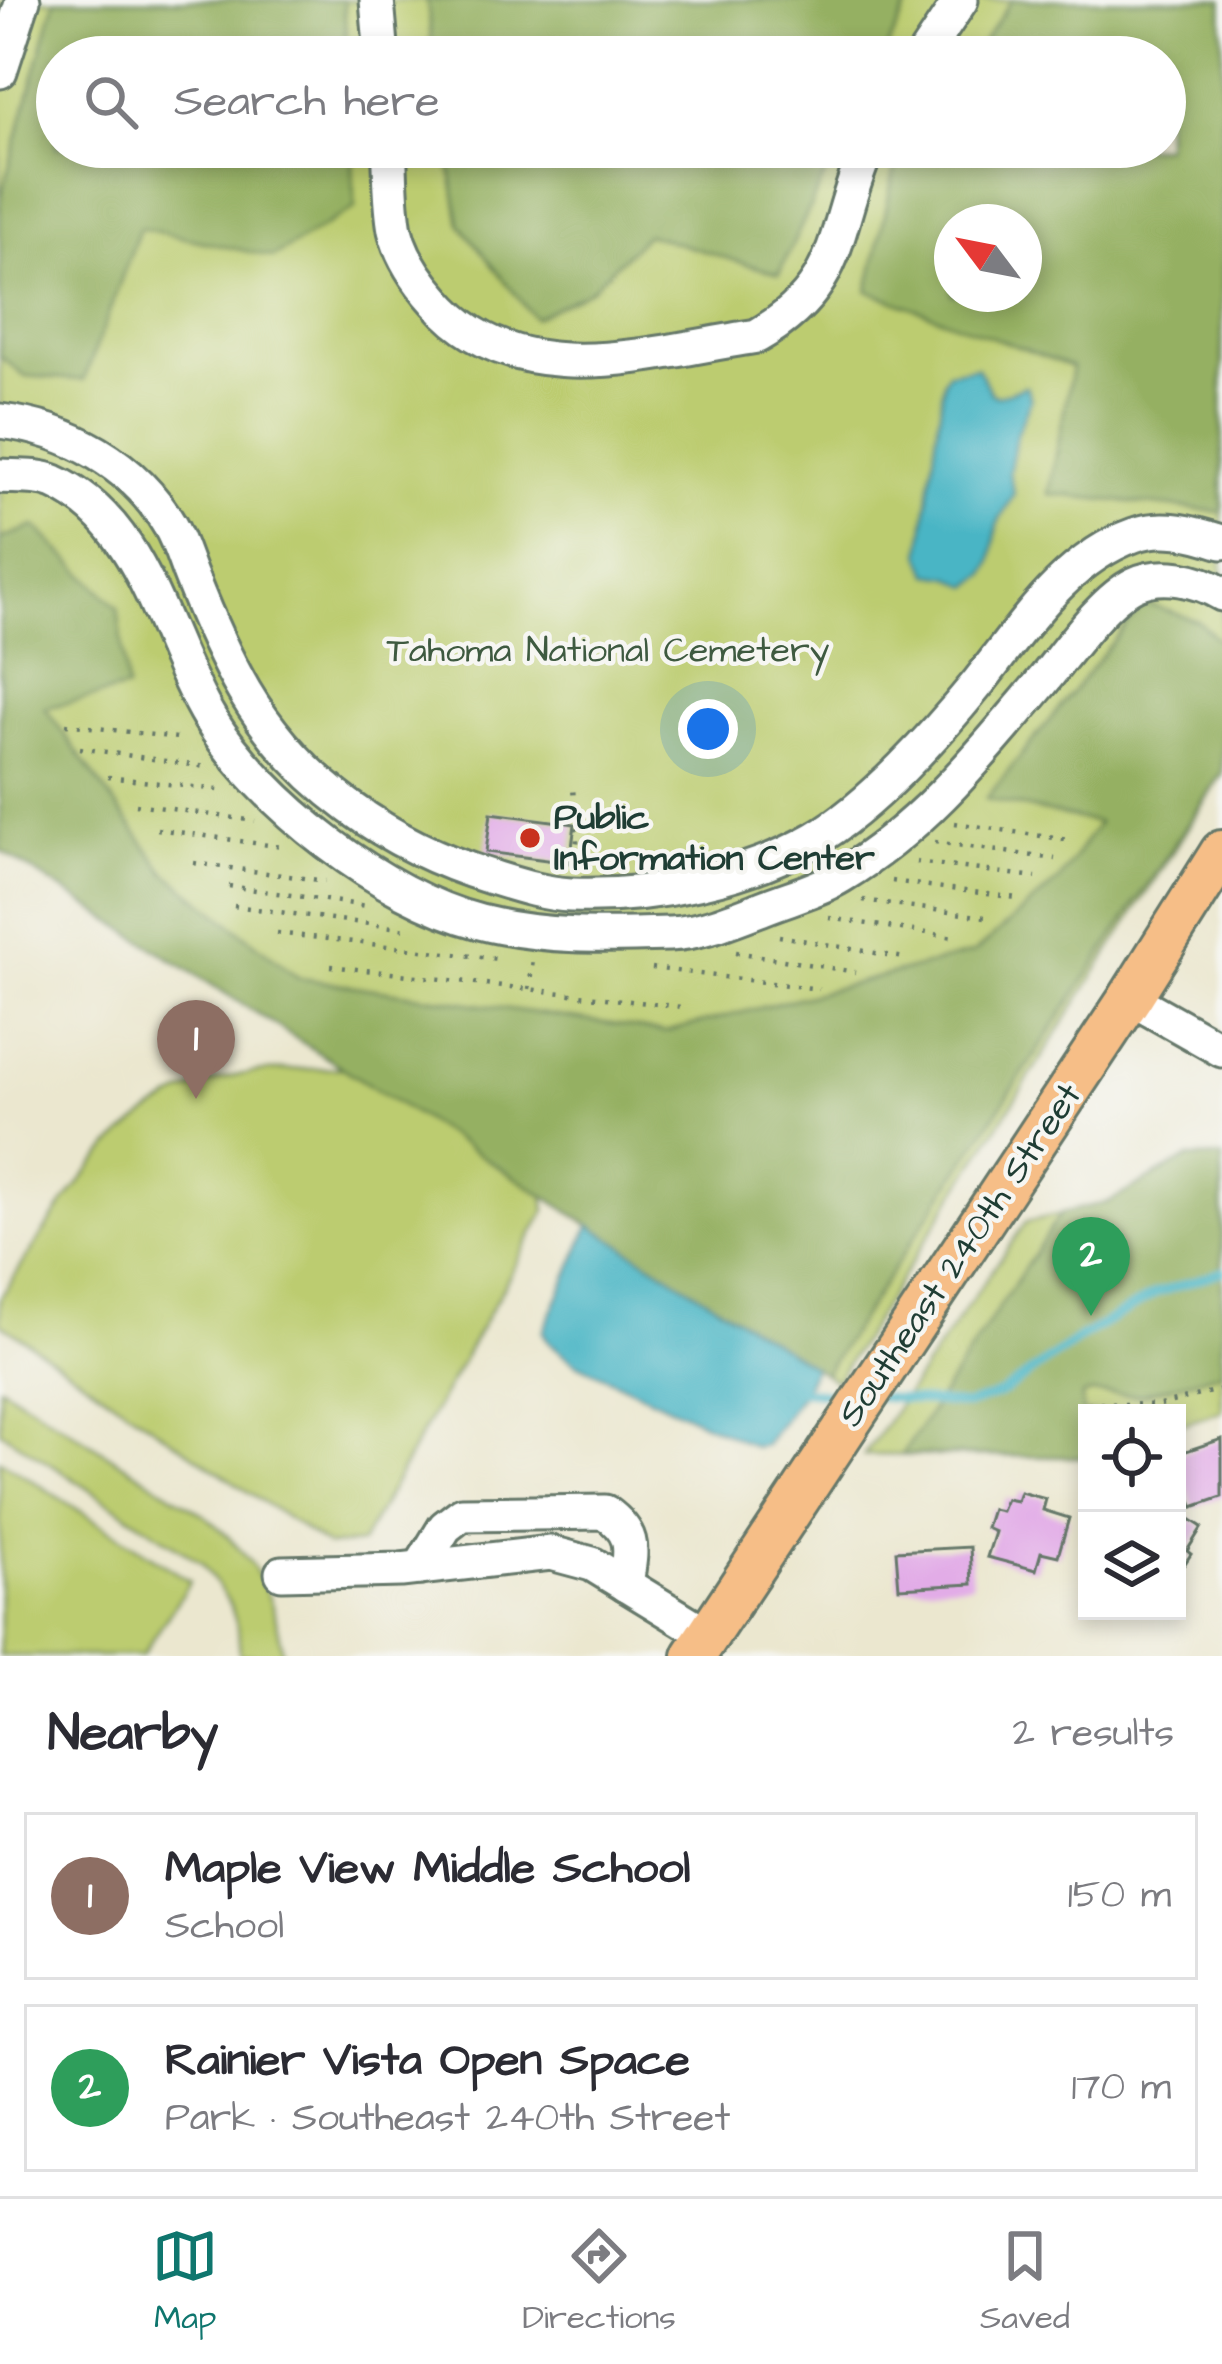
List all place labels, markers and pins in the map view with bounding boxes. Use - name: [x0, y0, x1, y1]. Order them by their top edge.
- place label: Public Information Center: [554, 792, 875, 884]
- marker: Public Information Center: [517, 825, 543, 851]
- pin: 1: [157, 1000, 235, 1099]
- pin: 2: [1052, 1217, 1130, 1316]

